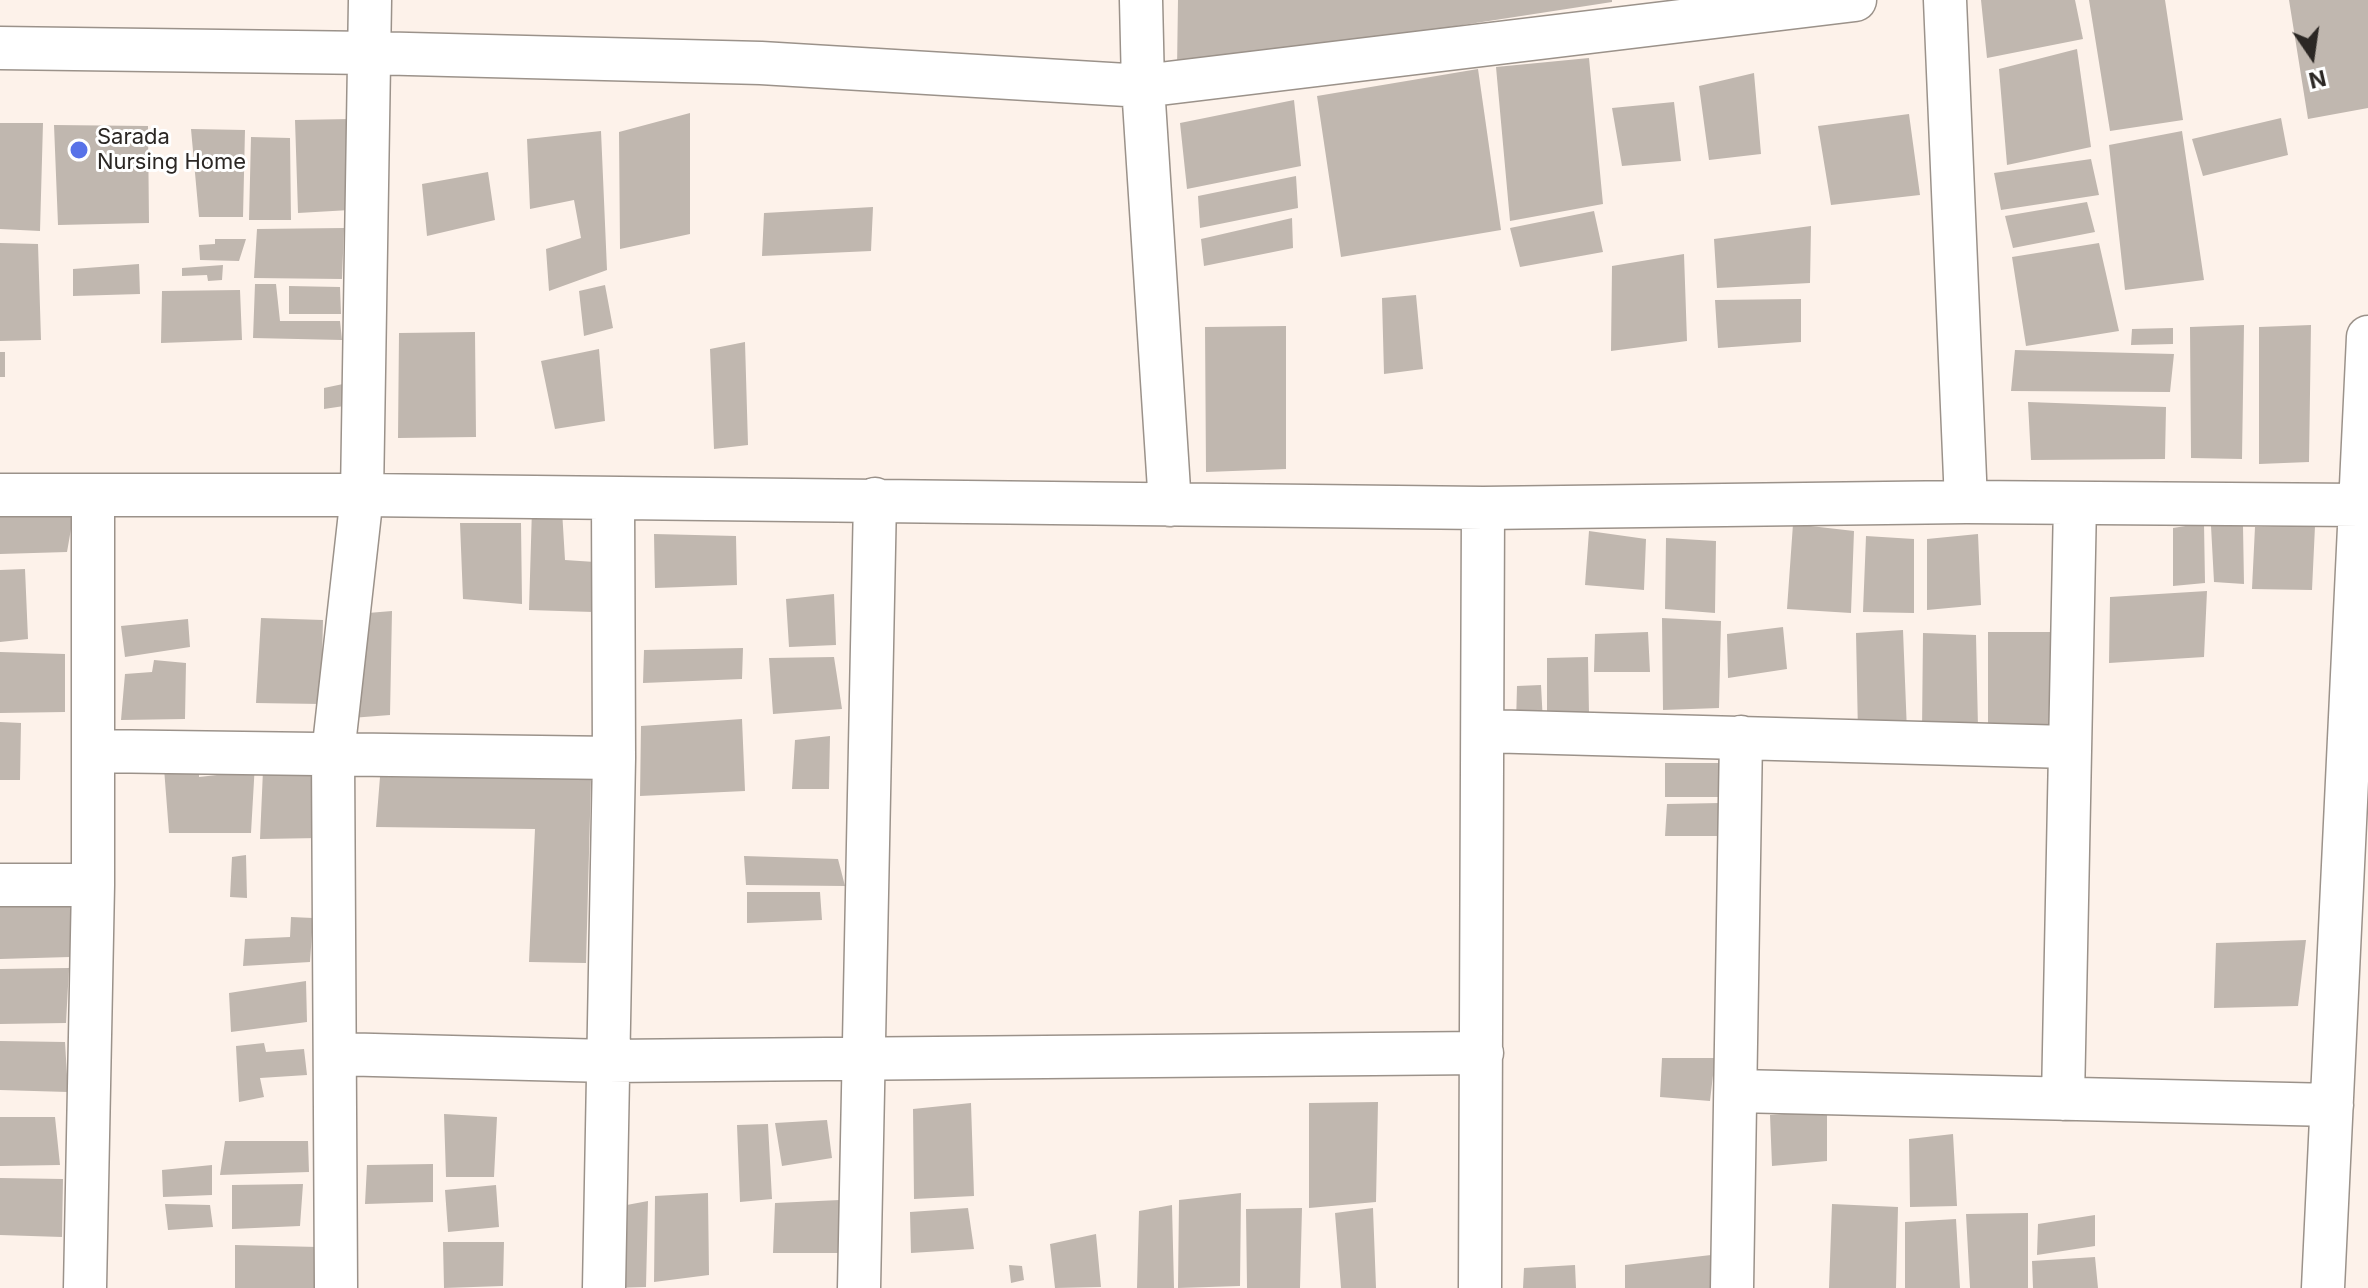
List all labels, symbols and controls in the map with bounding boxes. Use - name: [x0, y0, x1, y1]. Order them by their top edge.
- north arrow: [2272, 16, 2352, 96]
- text: N: [2306, 65, 2328, 94]
- place label: Sarada Nursing Home: [97, 124, 246, 176]
- marker: Sarada Nursing Home: [68, 139, 90, 161]

